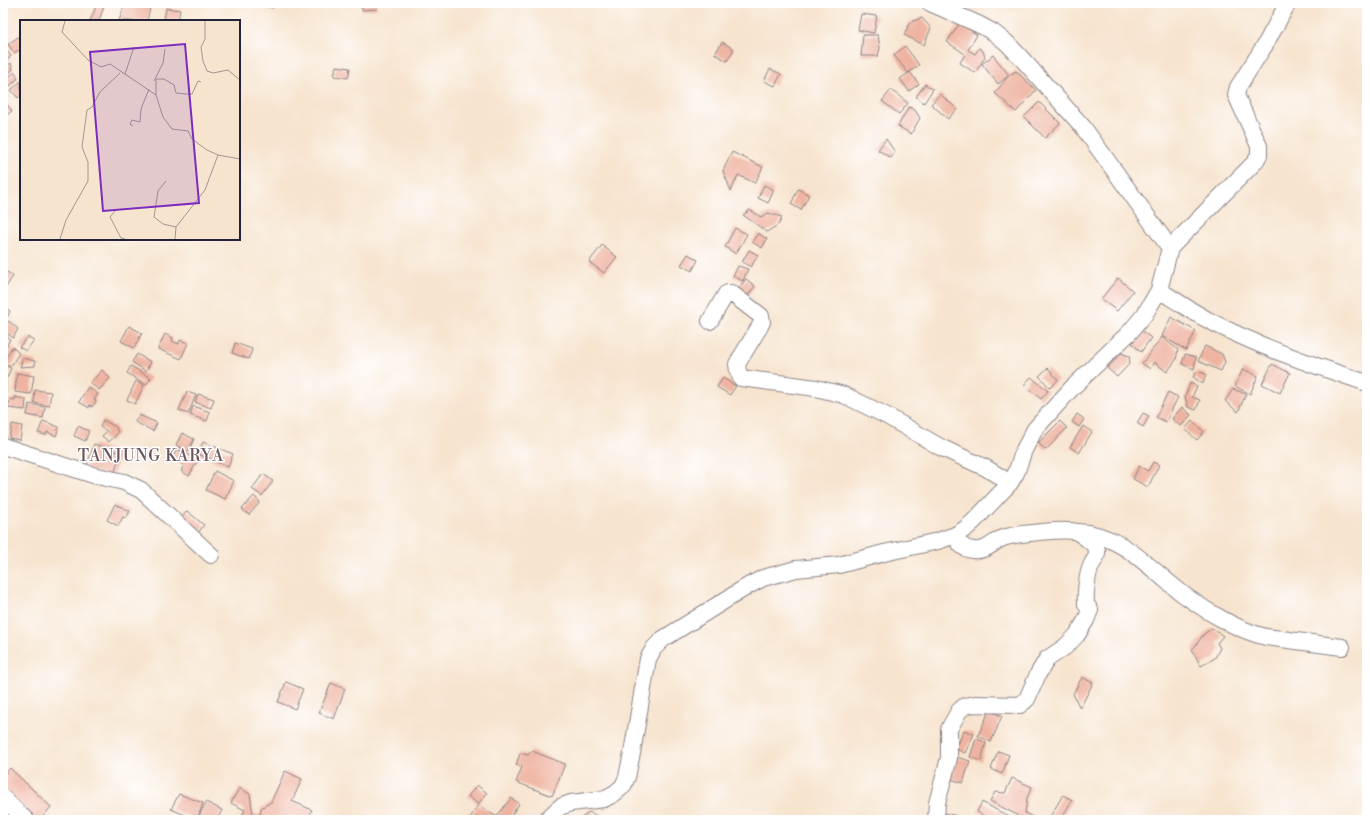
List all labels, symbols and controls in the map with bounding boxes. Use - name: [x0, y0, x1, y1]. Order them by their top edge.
- inset map: [20, 20, 240, 240]
- district label: TANJUNG KARYA: [78, 446, 224, 466]

